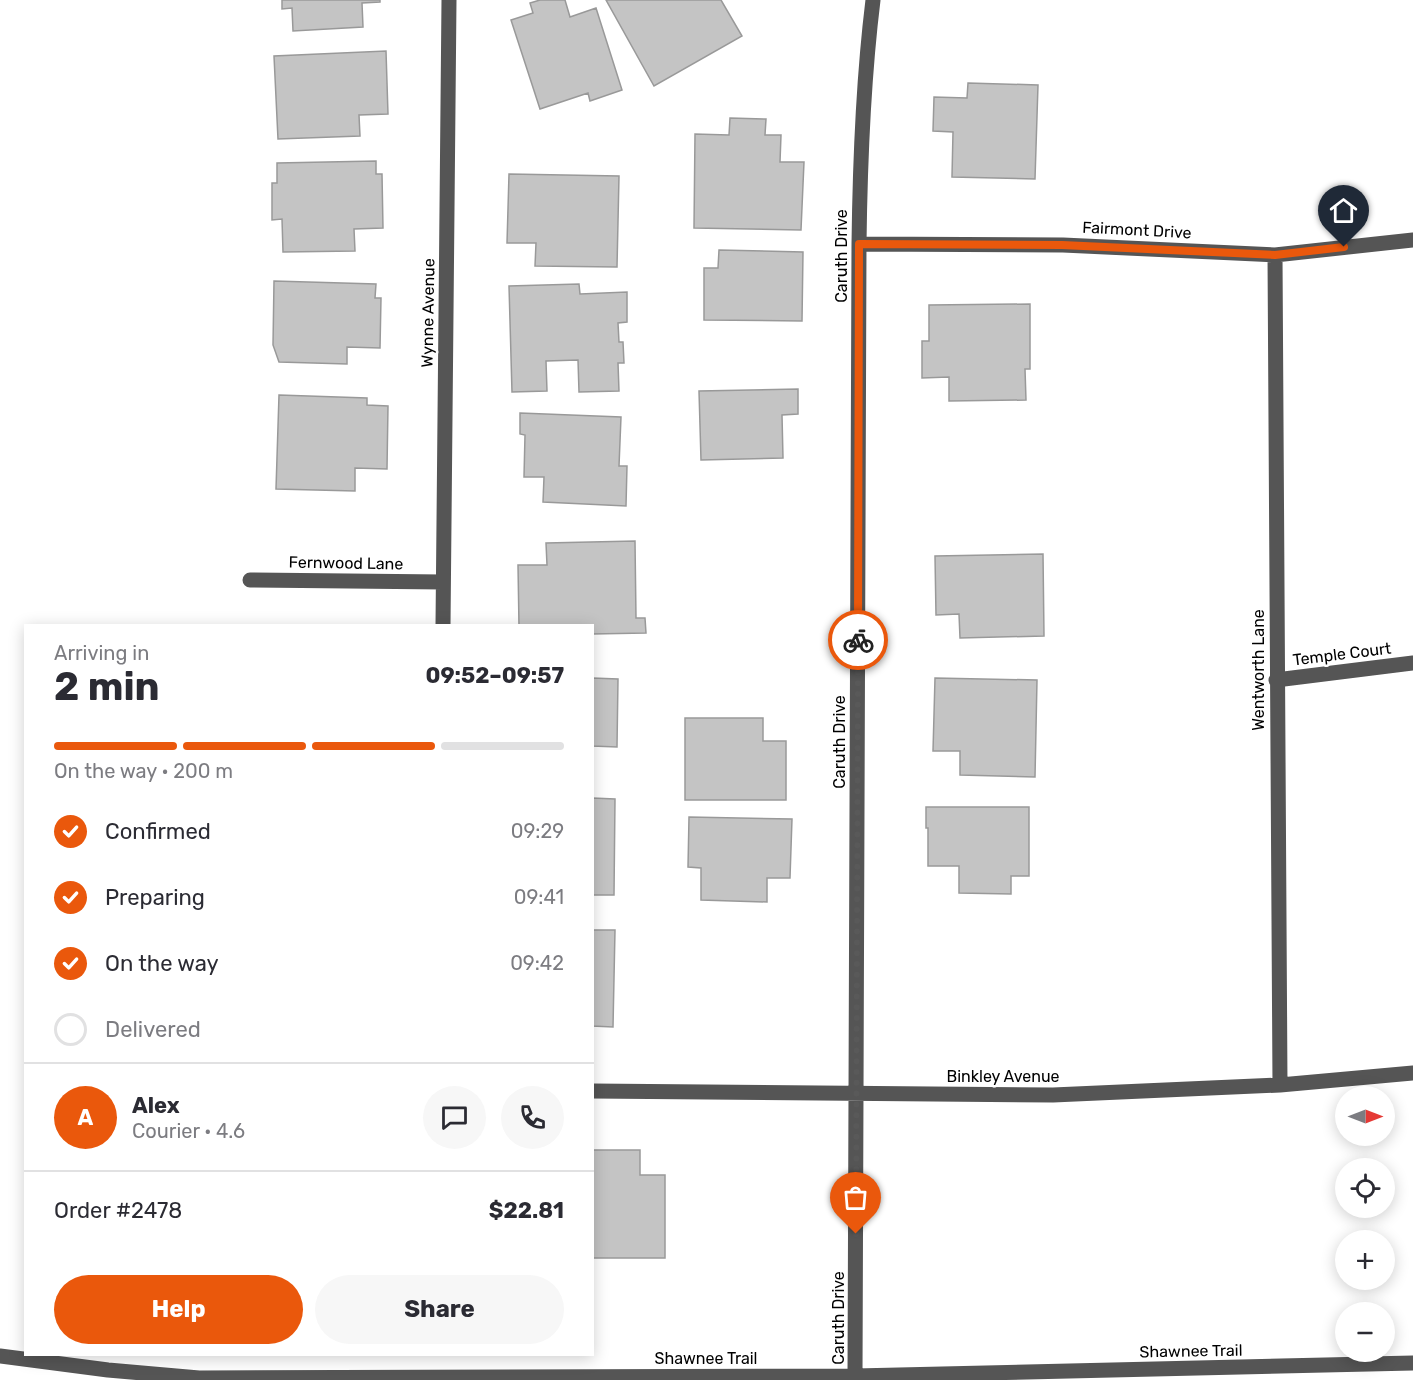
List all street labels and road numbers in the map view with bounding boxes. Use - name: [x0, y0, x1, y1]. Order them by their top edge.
- street label: Caruth Drive: [832, 209, 851, 303]
- street label: Fairmont Drive: [1082, 218, 1192, 242]
- street label: Wynne Avenue: [418, 258, 438, 368]
- street label: Fernwood Lane: [288, 553, 404, 574]
- street label: Wentworth Lane: [1249, 609, 1268, 731]
- street label: Temple Court: [1292, 639, 1392, 669]
- street label: Caruth Drive: [830, 695, 849, 789]
- street label: Binkley Avenue: [947, 1067, 1060, 1086]
- street label: Caruth Drive: [829, 1271, 848, 1365]
- street label: Shawnee Trail: [1139, 1341, 1243, 1361]
- street label: Shawnee Trail: [655, 1349, 757, 1368]

